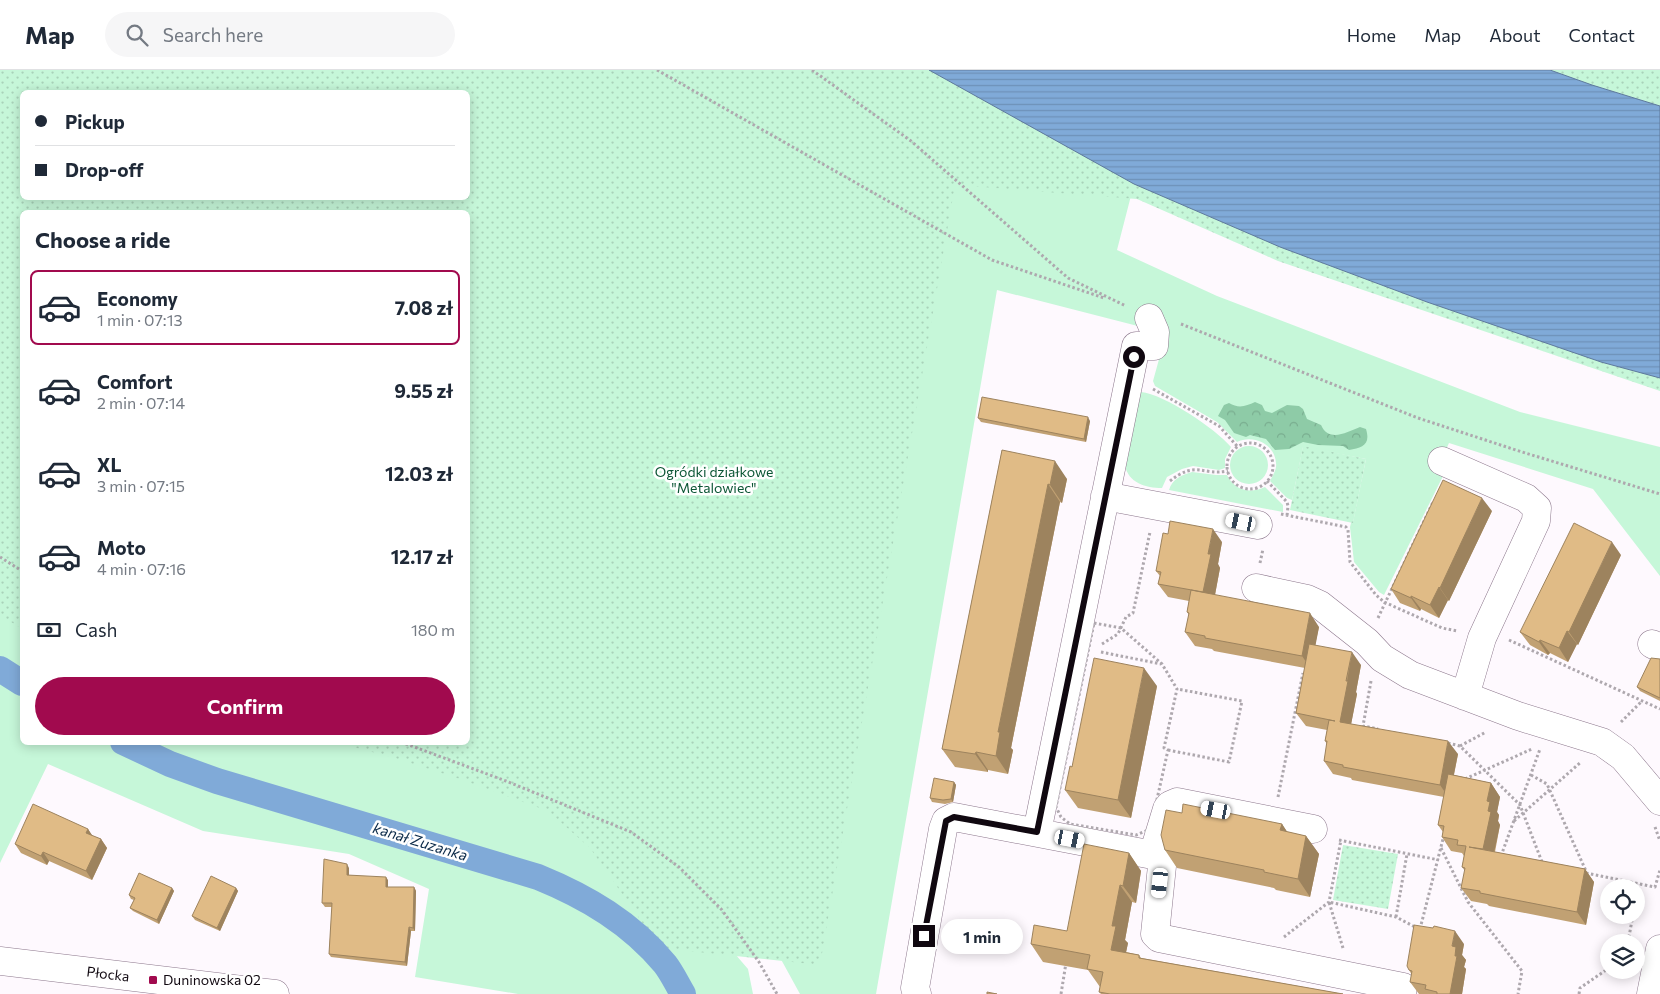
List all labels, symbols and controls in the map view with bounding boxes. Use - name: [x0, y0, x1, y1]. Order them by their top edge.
- search box: [105, 12, 455, 57]
- text: Map: [25, 20, 75, 49]
- icon: search: [123, 21, 151, 49]
- text: Search here: [163, 23, 263, 46]
- text: Home: [1347, 24, 1396, 46]
- text: Map: [1424, 24, 1461, 46]
- text: About: [1489, 24, 1541, 46]
- text: Contact: [1569, 24, 1635, 46]
- text: Pickup: [65, 110, 125, 133]
- text: Drop-off: [65, 158, 144, 181]
- text: Choose a ride: [35, 226, 170, 253]
- icon: car: [37, 285, 82, 330]
- text: Economy: [97, 287, 178, 310]
- text: 7.08 zł: [395, 296, 453, 319]
- text: 1 min · 07:13: [97, 310, 183, 329]
- route start: [1123, 346, 1145, 368]
- icon: car: [37, 368, 82, 413]
- text: Comfort: [97, 370, 173, 393]
- text: 9.55 zł: [394, 379, 453, 402]
- text: 2 min · 07:14: [97, 393, 185, 412]
- icon: car: [37, 451, 82, 496]
- text: XL: [97, 453, 122, 476]
- text: 12.03 zł: [385, 462, 453, 485]
- park label: Ogródki działkowe "Metalowiec": [655, 463, 773, 496]
- text: 3 min · 07:15: [97, 476, 185, 495]
- car: [1224, 512, 1257, 532]
- icon: car: [37, 534, 82, 579]
- text: Moto: [97, 536, 146, 559]
- text: 12.17 zł: [391, 545, 453, 568]
- text: 4 min · 07:16: [97, 559, 186, 578]
- icon: cash: [35, 616, 63, 644]
- text: Cash: [75, 618, 117, 641]
- text: 180 m: [411, 620, 455, 639]
- button: Confirm: [35, 677, 455, 735]
- car: [1199, 800, 1232, 820]
- water label: kanał Zuzanka: [371, 818, 470, 864]
- car: [1053, 829, 1086, 849]
- car: [1150, 867, 1169, 899]
- map controls: [1600, 879, 1645, 979]
- button: locate: [1600, 879, 1645, 924]
- callout: 1 min: [942, 918, 1024, 954]
- route end: [913, 925, 935, 947]
- text: 1 min: [963, 927, 1001, 946]
- button: layers: [1600, 934, 1645, 979]
- street label: Płocka: [86, 962, 131, 985]
- place label: Duninowska 02: [163, 971, 261, 988]
- marker: Duninowska 02: [147, 974, 159, 986]

